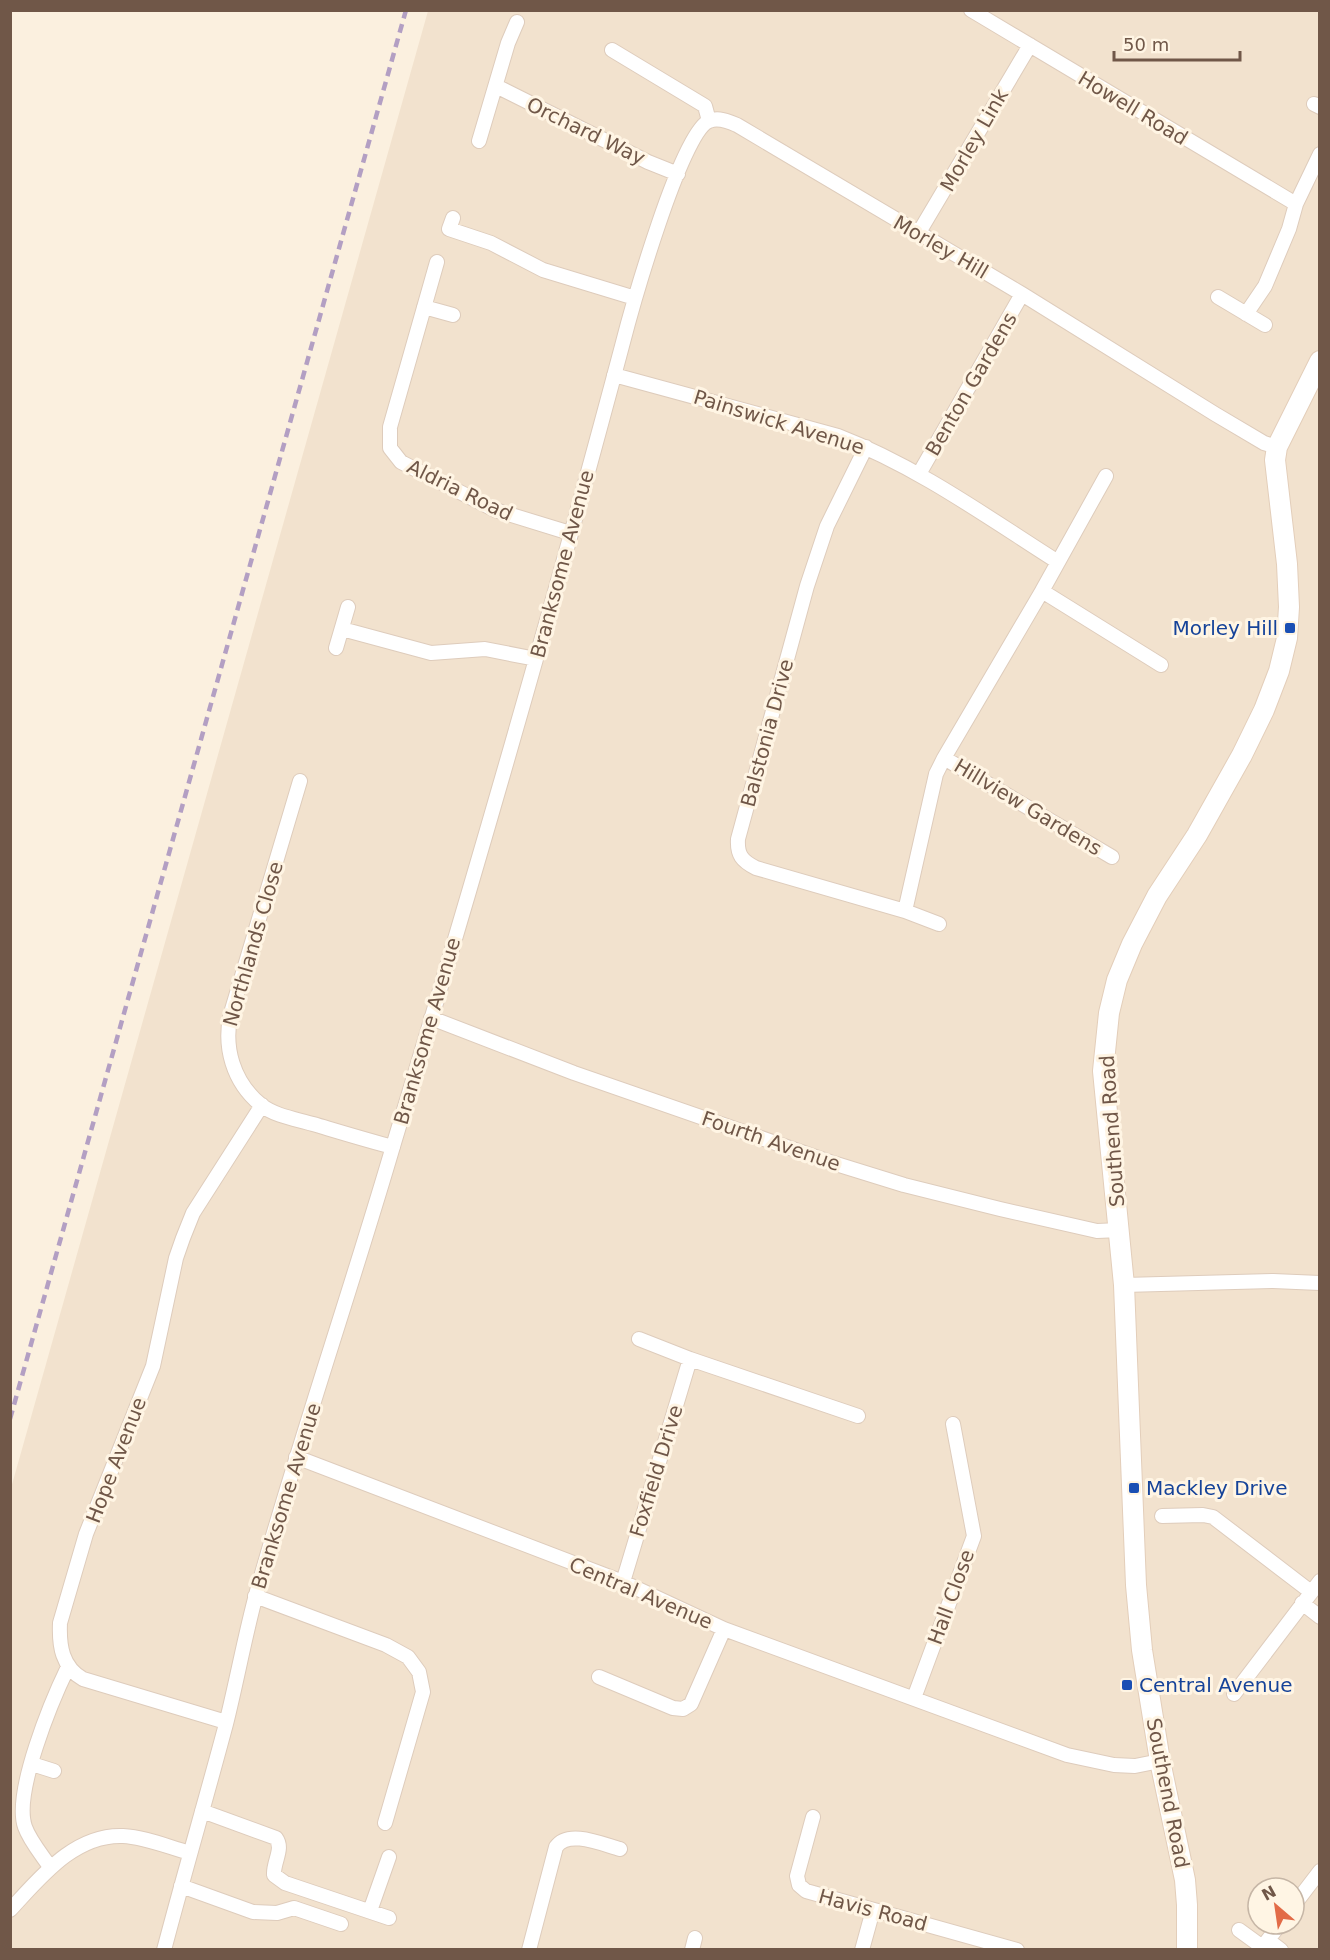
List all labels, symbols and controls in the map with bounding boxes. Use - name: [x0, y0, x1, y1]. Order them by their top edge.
- scale bar: [1114, 24, 1240, 62]
- text: 50 m: [1123, 34, 1169, 55]
- street label: Howell Road: [1074, 66, 1192, 150]
- street label: Morley Link: [935, 84, 1013, 196]
- street label: Orchard Way: [523, 92, 649, 170]
- street label: Morley Hill: [889, 210, 993, 284]
- street label: Benton Gardens: [920, 308, 1022, 460]
- street label: Painswick Avenue: [691, 385, 867, 459]
- street label: Aldria Road: [403, 454, 517, 526]
- street label: Branksome Avenue: [525, 467, 599, 661]
- place label: Morley Hill: [1173, 616, 1278, 640]
- marker: Morley Hill: [1283, 621, 1297, 635]
- street label: Balstonia Drive: [736, 656, 798, 810]
- street label: Hillview Gardens: [950, 753, 1106, 861]
- street label: Northlands Close: [218, 859, 288, 1029]
- street label: Branksome Avenue: [389, 935, 465, 1127]
- street label: Southend Road: [1095, 1054, 1129, 1208]
- street label: Fourth Avenue: [698, 1106, 844, 1176]
- street label: Hope Avenue: [81, 1394, 151, 1526]
- street label: Branksome Avenue: [246, 1400, 326, 1592]
- street label: Foxfield Drive: [624, 1402, 688, 1540]
- place label: Mackley Drive: [1146, 1476, 1287, 1500]
- marker: Mackley Drive: [1127, 1481, 1141, 1495]
- street label: Hall Close: [923, 1546, 979, 1648]
- street label: Central Avenue: [566, 1552, 716, 1634]
- place label: Central Avenue: [1139, 1673, 1293, 1697]
- marker: Central Avenue: [1120, 1678, 1134, 1692]
- street label: Southend Road: [1142, 1716, 1194, 1870]
- north arrow: [1246, 1876, 1306, 1936]
- text: N: [1259, 1882, 1279, 1905]
- street label: Havis Road: [816, 1884, 930, 1936]

